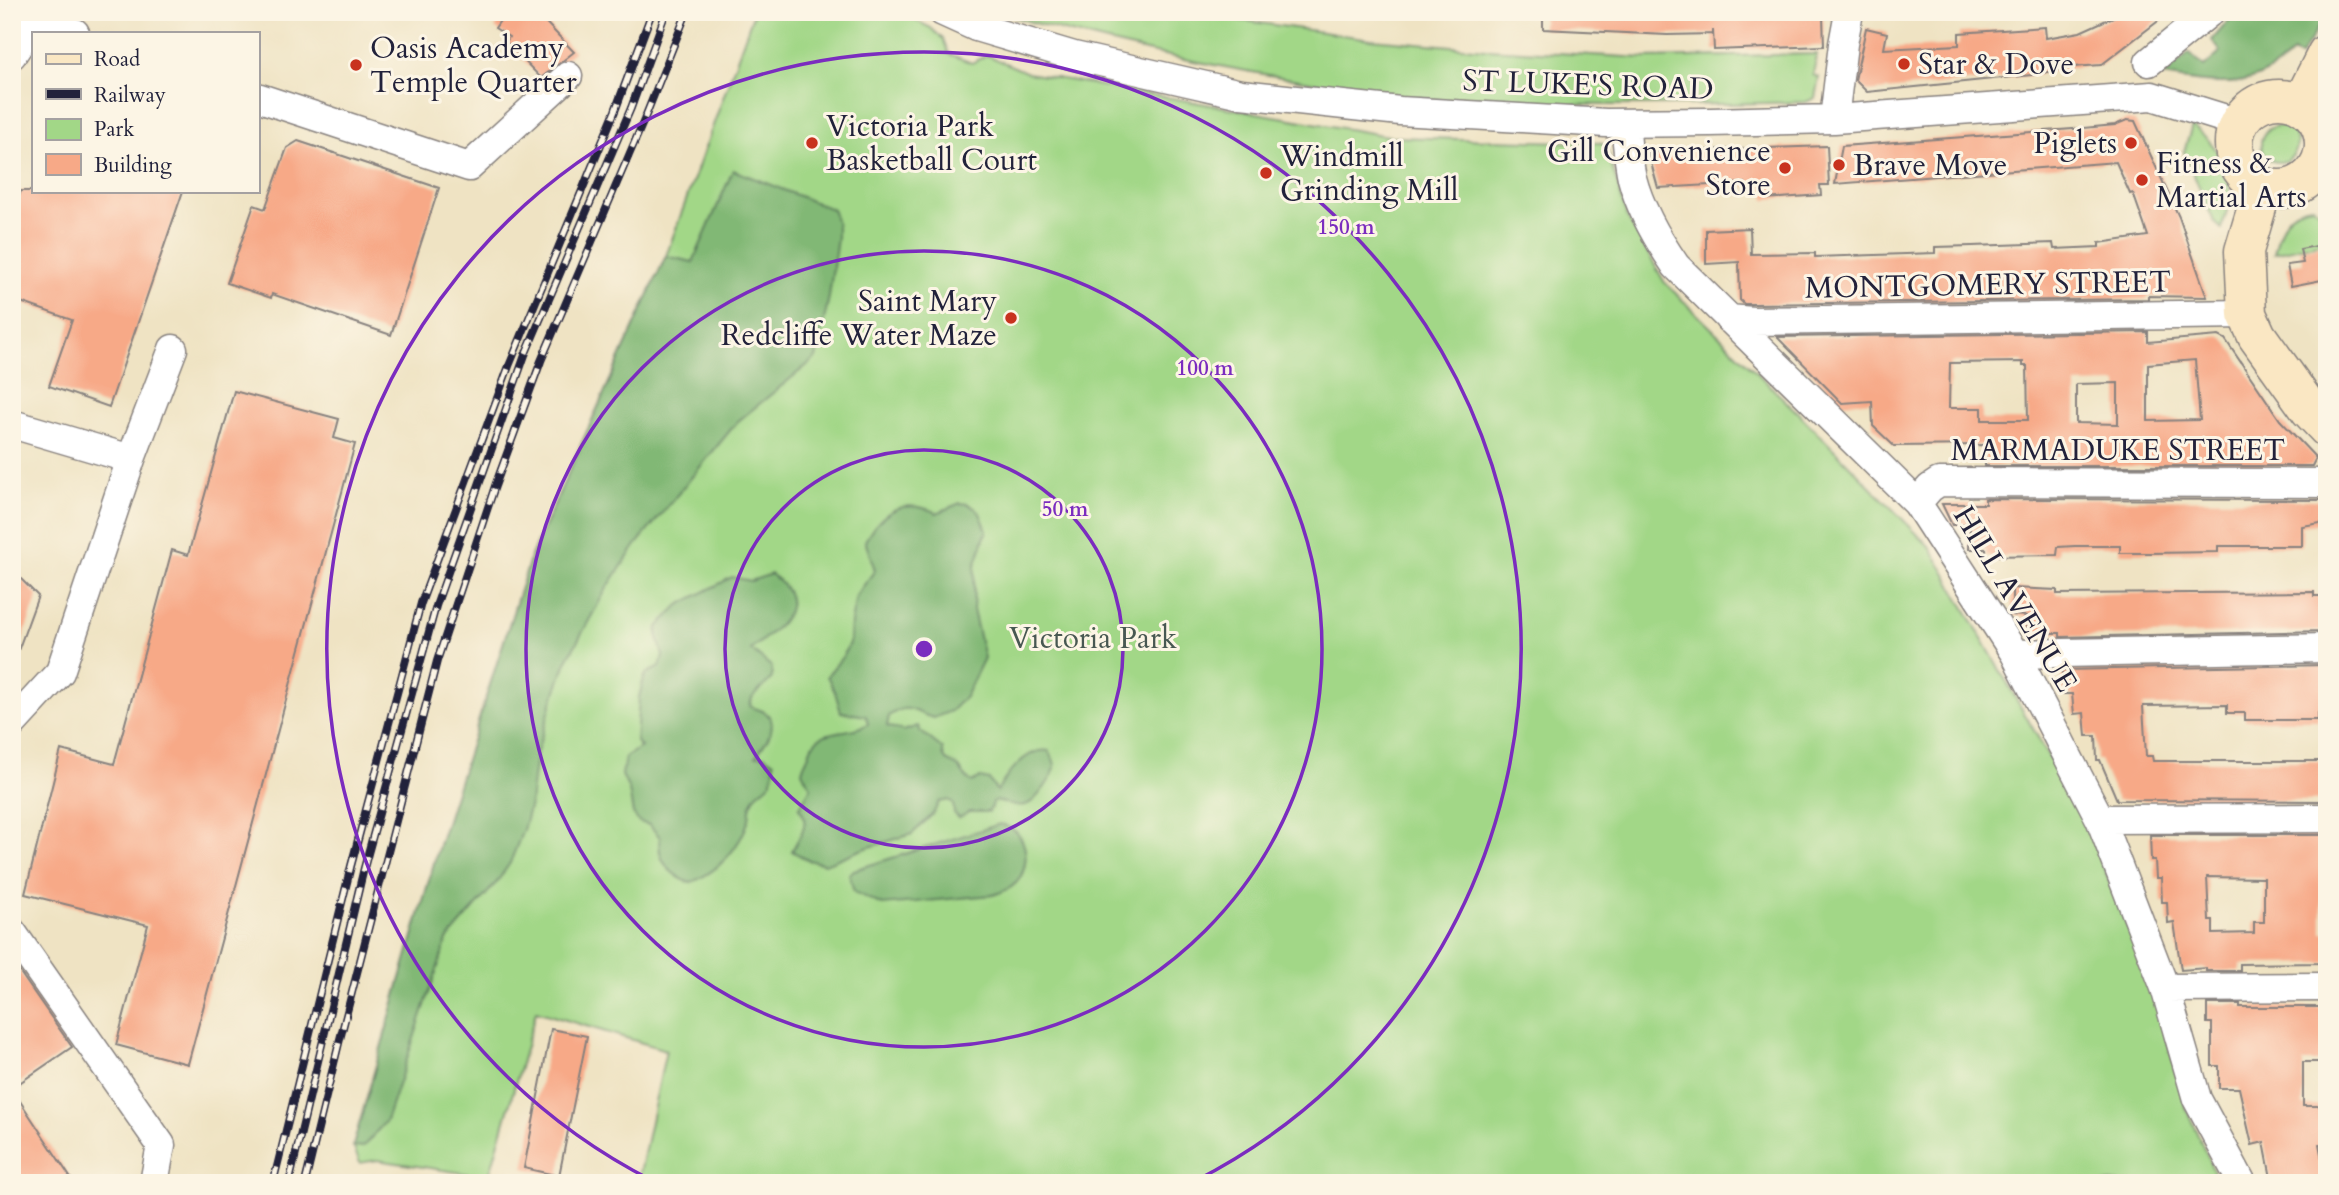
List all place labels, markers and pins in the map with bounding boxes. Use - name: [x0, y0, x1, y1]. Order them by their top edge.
- place label: Oasis Academy Temple Quarter: [370, 28, 577, 103]
- place label: Star & Dove: [1918, 44, 2074, 85]
- marker: Star & Dove: [1896, 56, 1912, 72]
- marker: Oasis Academy Temple Quarter: [348, 57, 364, 73]
- place label: Victoria Park Basketball Court: [826, 106, 1037, 181]
- place label: Piglets: [2033, 123, 2117, 164]
- place label: Gill Convenience Store: [1547, 131, 1771, 206]
- marker: Victoria Park Basketball Court: [804, 135, 820, 151]
- marker: Piglets: [2123, 135, 2139, 151]
- place label: Windmill Grinding Mill: [1279, 136, 1459, 211]
- place label: Fitness & Martial Arts: [2156, 143, 2307, 218]
- place label: Brave Move: [1853, 145, 2007, 186]
- marker: Brave Move: [1831, 157, 1847, 173]
- marker: Gill Convenience Store: [1777, 160, 1793, 176]
- marker: Windmill Grinding Mill: [1258, 165, 1274, 181]
- marker: Fitness & Martial Arts: [2134, 172, 2150, 188]
- place label: Saint Mary Redcliffe Water Maze: [721, 281, 997, 356]
- marker: Saint Mary Redcliffe Water Maze: [1003, 310, 1019, 326]
- centre of rings: [912, 637, 936, 661]

